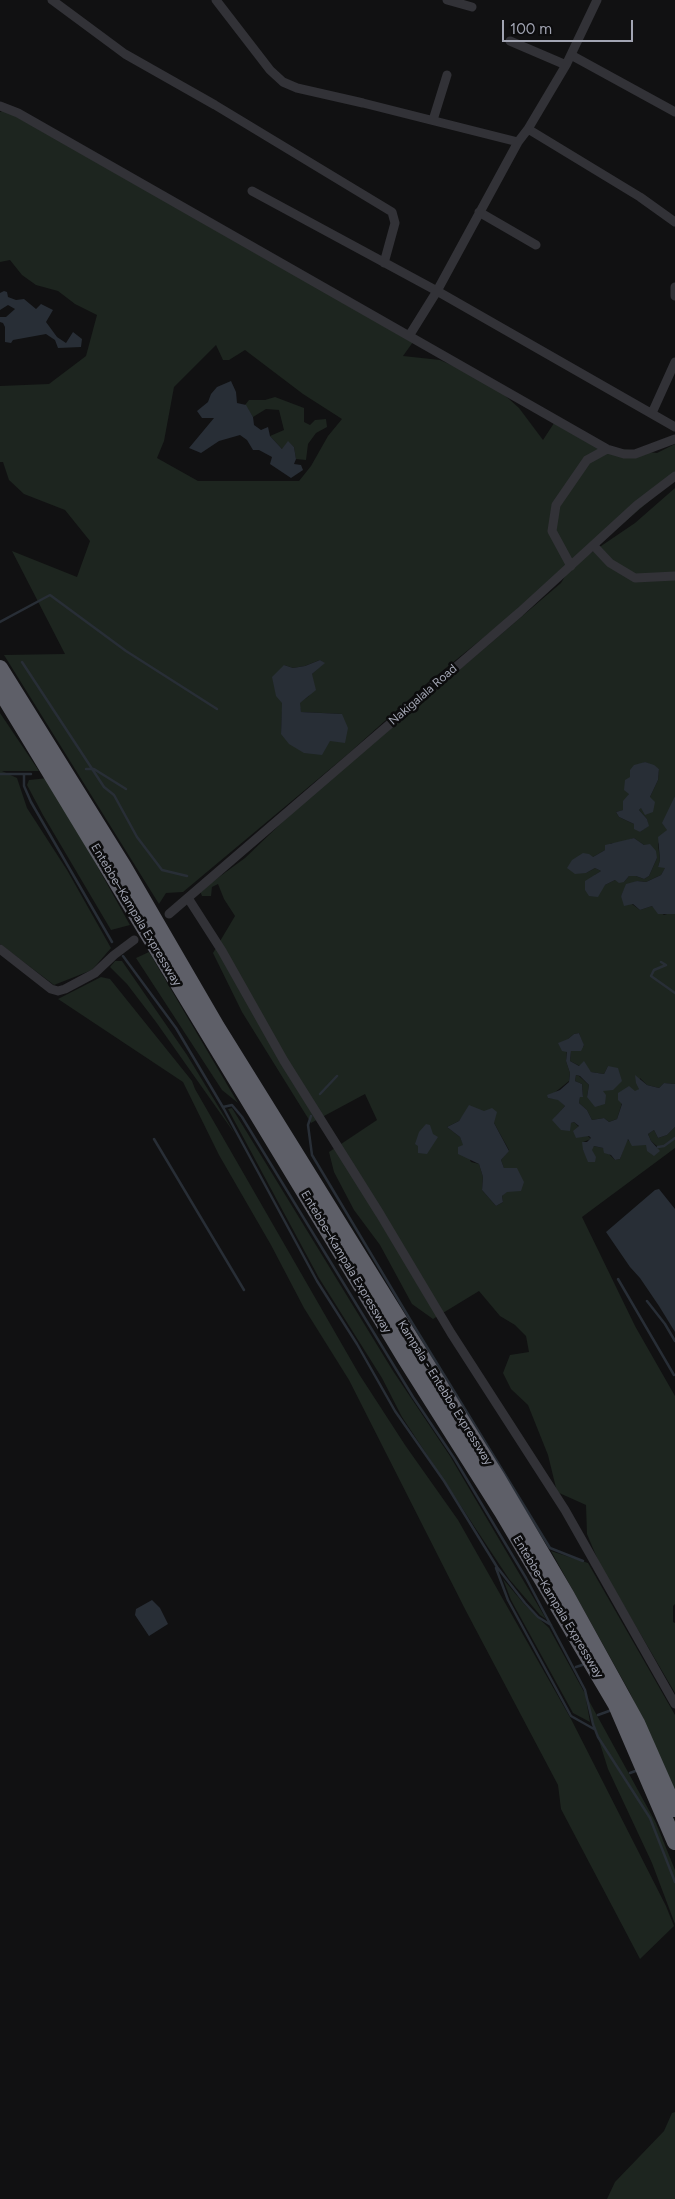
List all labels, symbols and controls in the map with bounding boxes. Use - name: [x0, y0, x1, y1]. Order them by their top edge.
- scale bar: [505, 10, 636, 42]
- text: 100 m: [510, 20, 552, 38]
- street label: Nakigalala Road: [386, 662, 460, 728]
- street label: Entebbe–Kampala Expressway: [88, 841, 184, 989]
- street label: Entebbe–Kampala Expressway: [298, 1188, 394, 1336]
- street label: Kampala - Entebbe Expressway: [394, 1318, 496, 1468]
- street label: Entebbe–Kampala Expressway: [510, 1533, 606, 1681]

